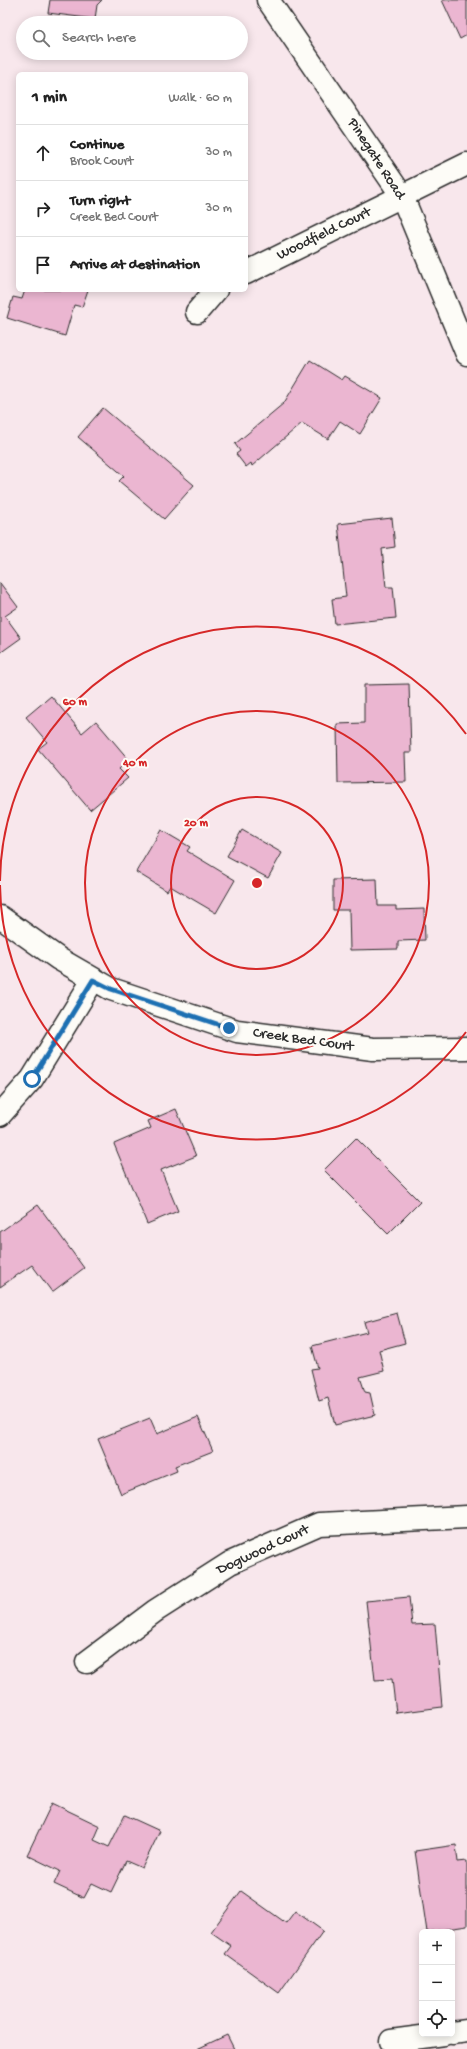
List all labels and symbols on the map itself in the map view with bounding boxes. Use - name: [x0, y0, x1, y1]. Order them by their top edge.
- street label: Pinegate Road: [342, 114, 410, 204]
- street label: Woodfield Court: [274, 203, 376, 265]
- text: 60 m: [63, 696, 88, 710]
- text: 40 m: [122, 757, 147, 771]
- text: 20 m: [184, 817, 209, 831]
- centre of rings: [250, 876, 264, 890]
- route end: [220, 1019, 238, 1037]
- street label: Creek Bed Court: [252, 1024, 356, 1056]
- route start: [23, 1070, 41, 1088]
- street label: Dogwood Court: [213, 1520, 314, 1580]

